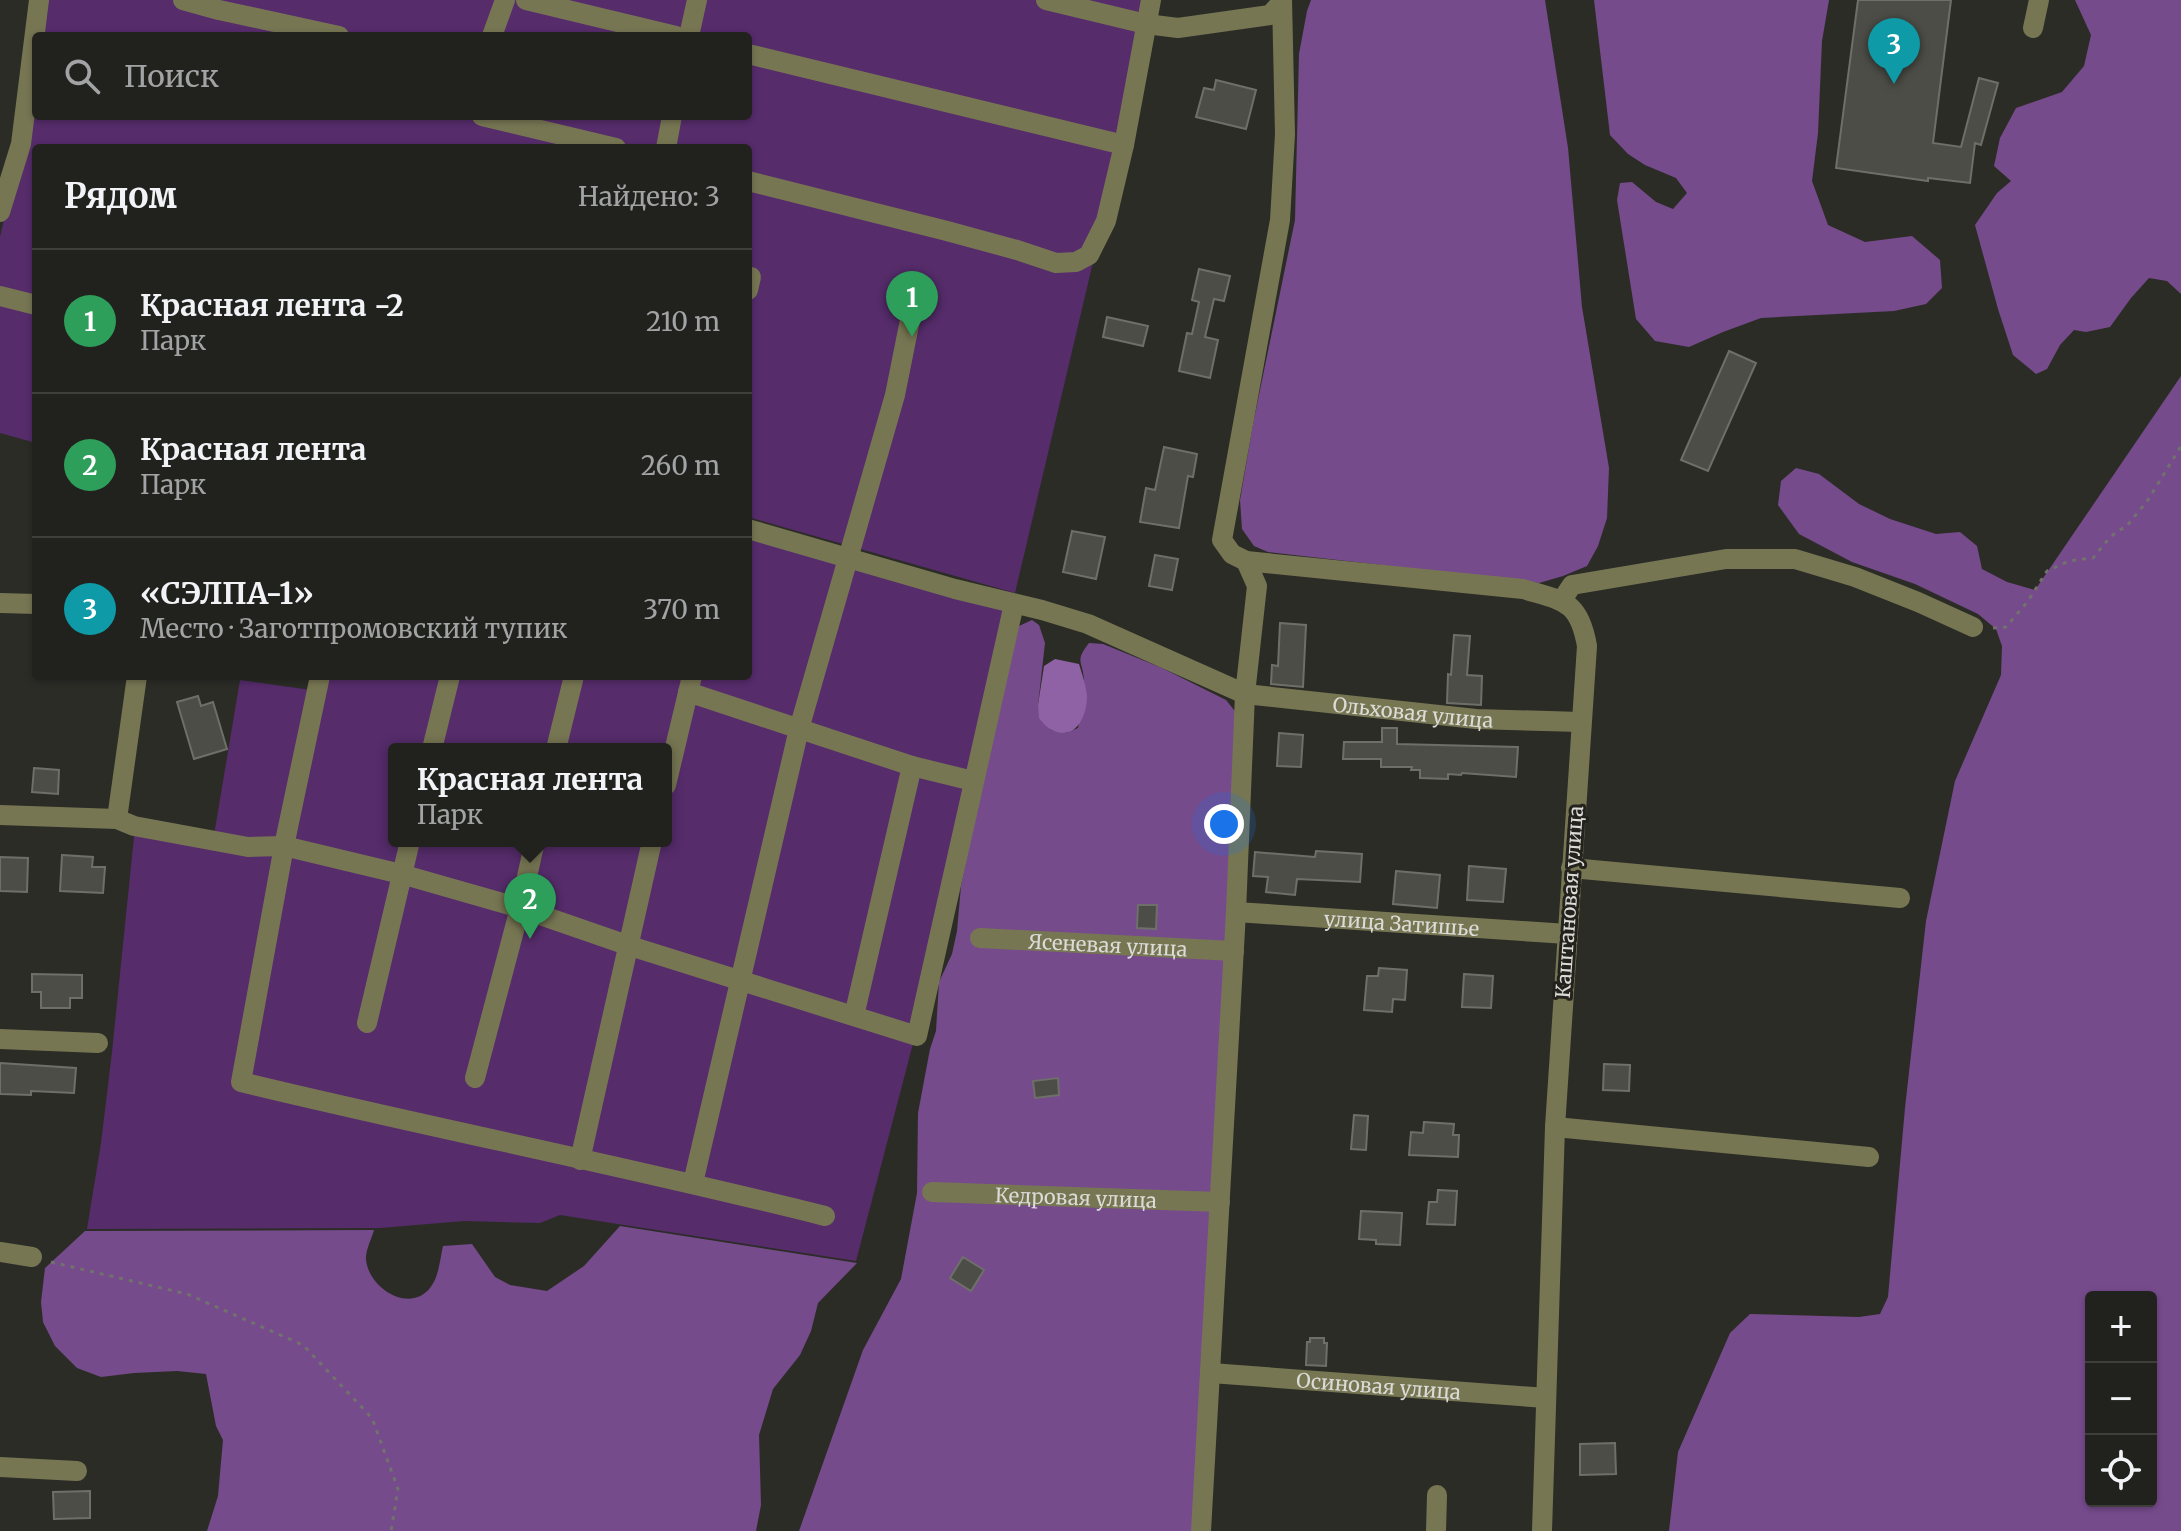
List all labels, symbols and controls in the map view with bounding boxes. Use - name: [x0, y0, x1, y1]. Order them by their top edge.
- pin: 3: [1868, 18, 1920, 84]
- search box: [32, 32, 752, 120]
- icon: search: [60, 54, 104, 98]
- text: Поиск: [124, 57, 219, 95]
- text: Рядом: [64, 175, 177, 217]
- text: Найдено: 3: [578, 180, 720, 213]
- pin: 1: [886, 271, 938, 337]
- text: Красная лента -2: [140, 286, 404, 324]
- text: 1: [84, 305, 96, 338]
- text: 210 m: [646, 305, 720, 338]
- text: Парк: [140, 324, 206, 357]
- text: Красная лента: [140, 430, 367, 468]
- text: 2: [82, 449, 98, 482]
- text: 260 m: [641, 449, 720, 482]
- text: Парк: [140, 468, 206, 501]
- text: «СЭЛПА-1»: [140, 574, 314, 612]
- text: 3: [83, 593, 97, 626]
- text: 370 m: [643, 593, 720, 626]
- text: Место · Заготпромовский тупик: [140, 612, 568, 645]
- street label: Ольховая улица: [1331, 691, 1494, 732]
- popup: [388, 743, 672, 847]
- text: Красная лента: [417, 760, 643, 798]
- text: Парк: [417, 798, 483, 831]
- your location: [1204, 804, 1244, 844]
- street label: Каштановая улица: [1550, 805, 1588, 999]
- pin: 2: [504, 873, 556, 939]
- street label: улица Затишье: [1323, 905, 1480, 941]
- street label: Ясеневая улица: [1028, 928, 1188, 961]
- street label: Кедровая улица: [995, 1182, 1158, 1212]
- map controls: [2085, 1291, 2157, 1507]
- button: +: [2085, 1291, 2157, 1363]
- button: −: [2085, 1363, 2157, 1435]
- street label: Осиновая улица: [1295, 1367, 1462, 1404]
- button: locate: [2085, 1435, 2157, 1507]

